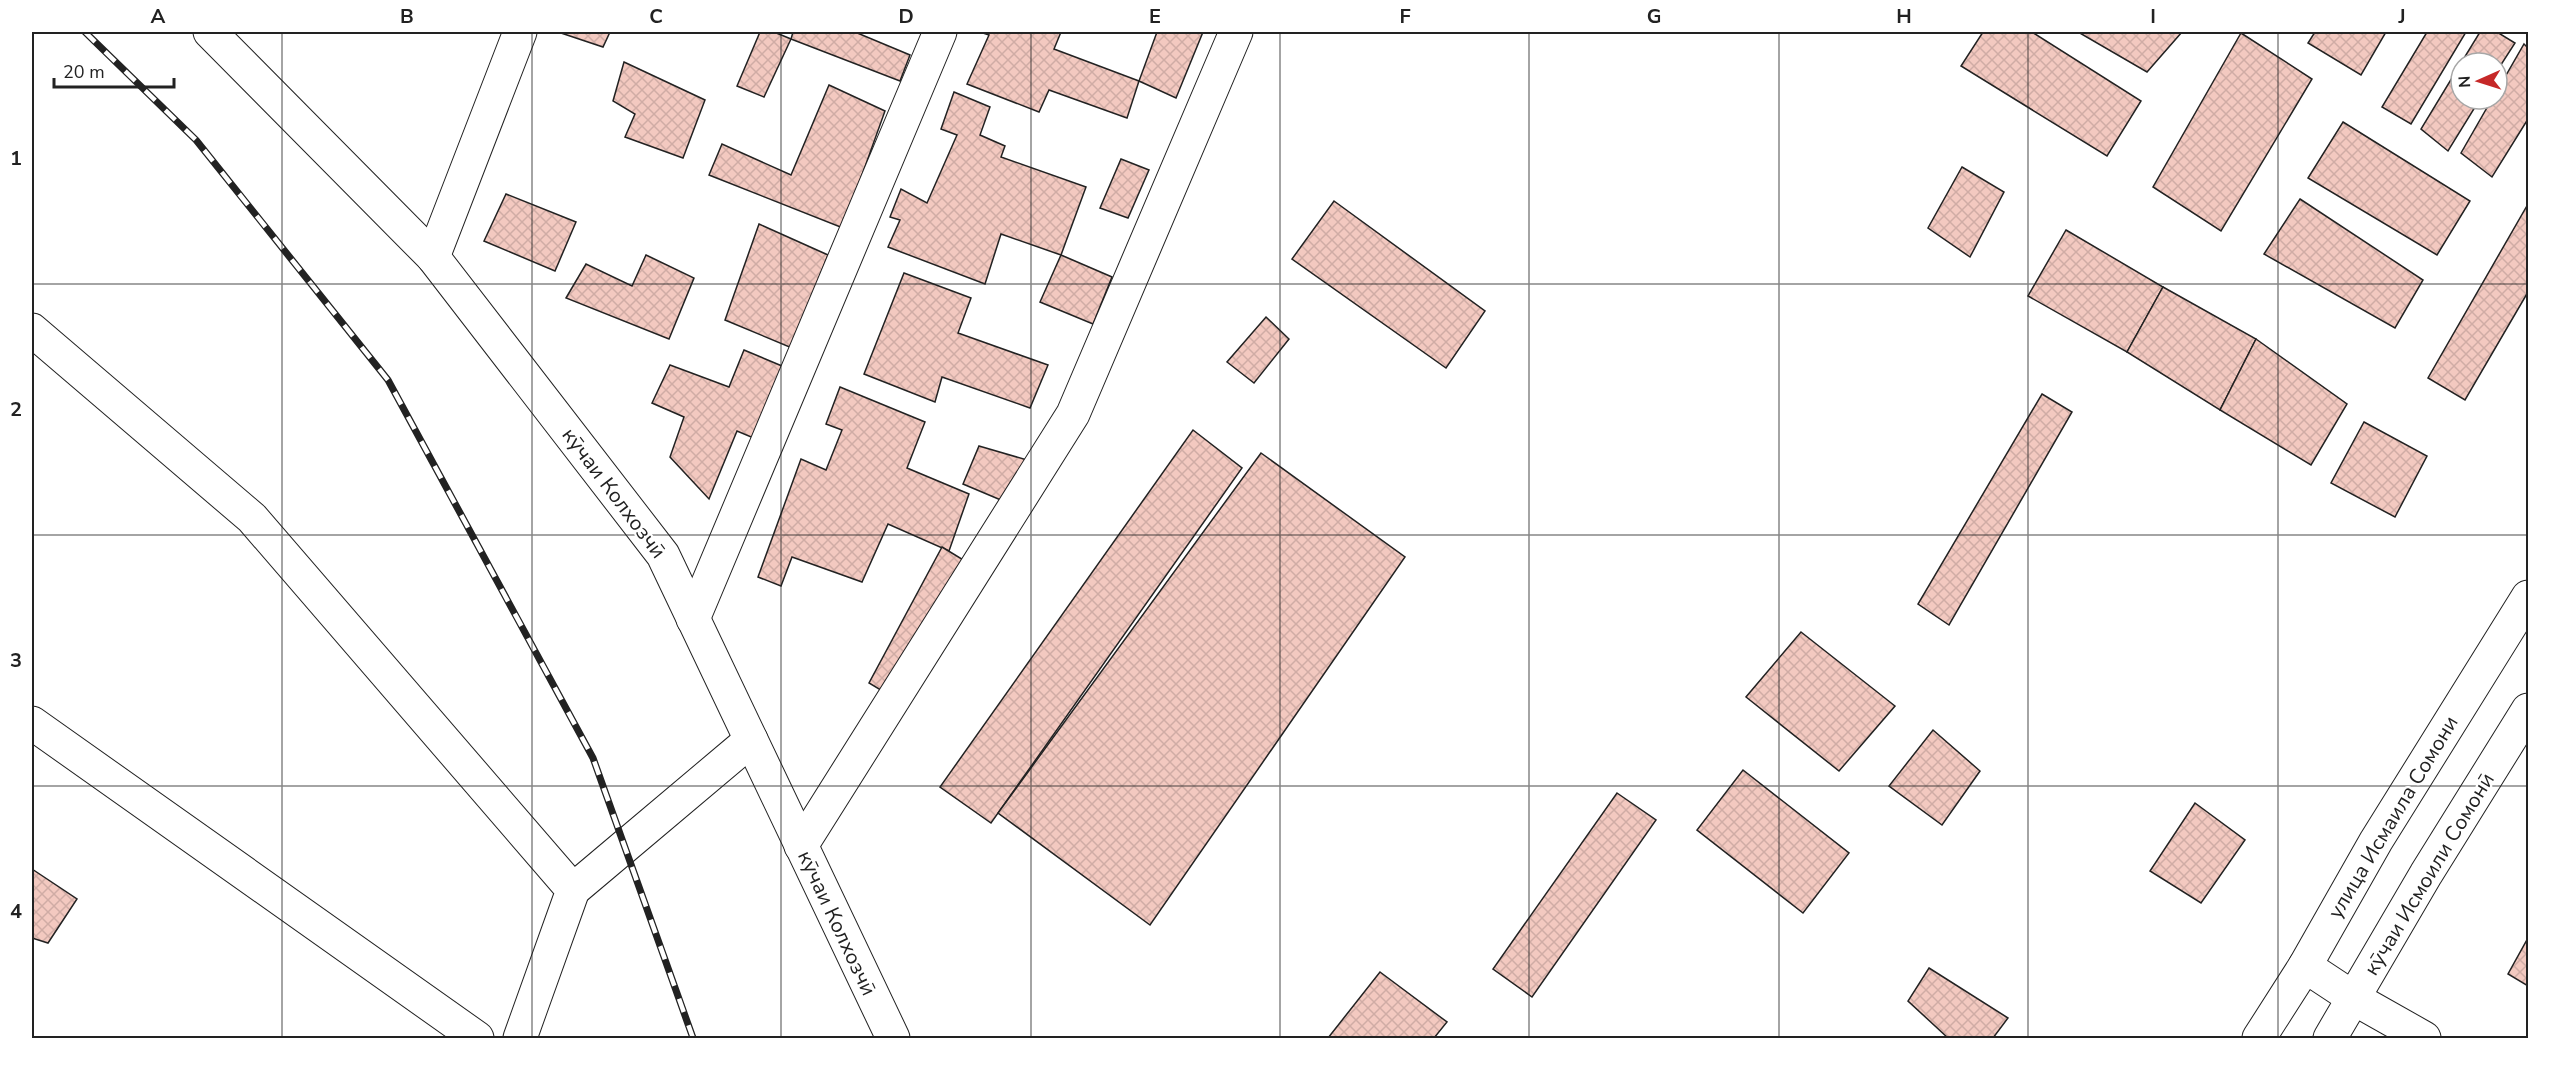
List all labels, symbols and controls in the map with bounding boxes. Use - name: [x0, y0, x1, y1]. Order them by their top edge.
- text: A: [151, 3, 166, 30]
- text: B: [400, 3, 414, 30]
- text: C: [649, 3, 663, 30]
- text: D: [898, 3, 914, 30]
- text: E: [1149, 3, 1161, 30]
- text: F: [1399, 3, 1411, 30]
- text: G: [1647, 3, 1661, 30]
- text: H: [1896, 3, 1912, 30]
- text: I: [2150, 3, 2156, 30]
- text: J: [2397, 3, 2406, 30]
- scale bar: [54, 51, 174, 89]
- north arrow: [2449, 51, 2509, 111]
- text: 20 m: [63, 60, 105, 84]
- text: N: [2454, 75, 2476, 88]
- text: 1: [10, 145, 22, 172]
- text: 2: [10, 396, 22, 423]
- street label: кӯчаи Колхозчӣ: [556, 422, 672, 564]
- text: 3: [10, 647, 22, 674]
- street label: улица Исмаила Сомони: [2321, 710, 2465, 924]
- street label: кӯчаи Исмоили Сомонӣ: [2357, 767, 2501, 981]
- street label: кӯчаи Колхозчӣ: [791, 846, 883, 1000]
- text: 4: [10, 898, 22, 925]

